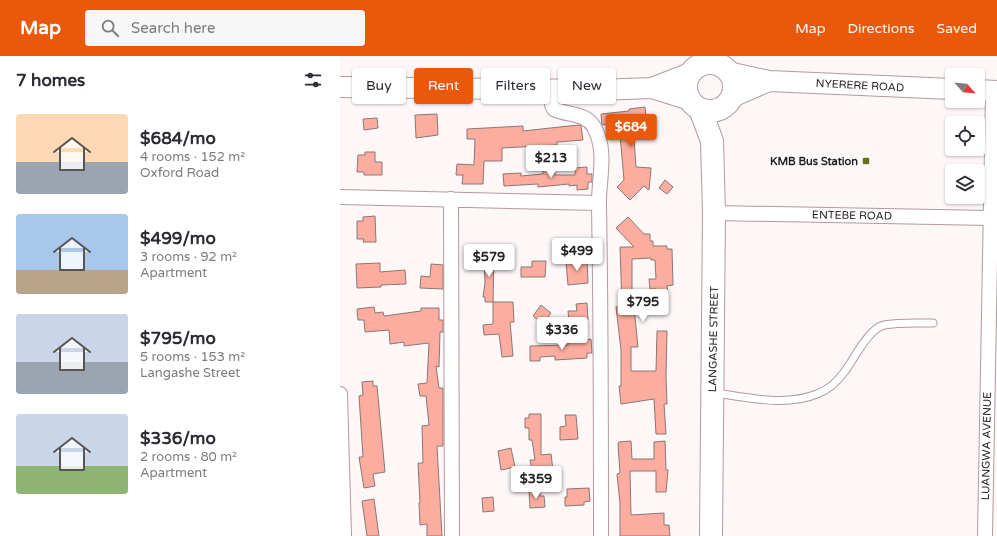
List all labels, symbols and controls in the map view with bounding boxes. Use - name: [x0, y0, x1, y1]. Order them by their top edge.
- search box: [85, 10, 365, 46]
- text: Map: [20, 17, 61, 39]
- icon: search: [99, 17, 121, 39]
- text: Search here: [131, 19, 215, 37]
- text: Map: [795, 20, 826, 37]
- text: Directions: [848, 20, 915, 37]
- text: Saved: [937, 20, 977, 37]
- chip: Buy: [352, 68, 406, 104]
- chip: Rent: [414, 68, 473, 104]
- chip: Filters: [481, 68, 550, 104]
- chip: New: [558, 68, 616, 104]
- north arrow: [945, 68, 985, 108]
- map controls: [945, 68, 985, 204]
- icon: filters: [302, 69, 324, 91]
- text: 7 homes: [16, 70, 85, 91]
- street label: NYERERE ROAD: [815, 77, 905, 94]
- pin: $684: [607, 114, 655, 148]
- button: locate: [945, 116, 985, 156]
- text: $684: [615, 119, 647, 135]
- text: $684/mo: [140, 128, 216, 149]
- icon: home: [48, 130, 96, 178]
- pin: $213: [527, 145, 575, 179]
- text: 4 rooms · 152 m²: [140, 149, 245, 165]
- text: $213: [535, 150, 567, 166]
- place label: KMB Bus Station: [770, 155, 858, 168]
- marker: KMB Bus Station: [861, 156, 871, 166]
- button: layers: [945, 164, 985, 204]
- text: Oxford Road: [140, 165, 219, 181]
- street label: ENTEBE ROAD: [812, 208, 892, 223]
- text: $499/mo: [140, 228, 216, 249]
- icon: home: [48, 230, 96, 278]
- pin: $499: [553, 238, 601, 272]
- text: $499: [561, 243, 593, 259]
- pin: $579: [465, 244, 513, 278]
- text: 3 rooms · 92 m²: [140, 249, 237, 265]
- text: $579: [473, 249, 505, 265]
- text: Apartment: [140, 265, 207, 281]
- street label: LANGASHE STREET: [706, 285, 721, 392]
- pin: $795: [619, 289, 667, 323]
- text: $795: [627, 294, 659, 310]
- pin: $336: [538, 317, 586, 351]
- text: $336: [546, 322, 578, 338]
- text: $795/mo: [140, 328, 216, 349]
- icon: home: [48, 330, 96, 378]
- text: 5 rooms · 153 m²: [140, 349, 245, 365]
- text: Langashe Street: [140, 365, 240, 381]
- street label: LUANGWA AVENUE: [979, 392, 994, 500]
- text: $336/mo: [140, 428, 216, 449]
- icon: home: [48, 430, 96, 478]
- text: 2 rooms · 80 m²: [140, 449, 237, 465]
- text: Apartment: [140, 465, 207, 481]
- pin: $359: [512, 466, 560, 500]
- text: $359: [520, 471, 552, 487]

